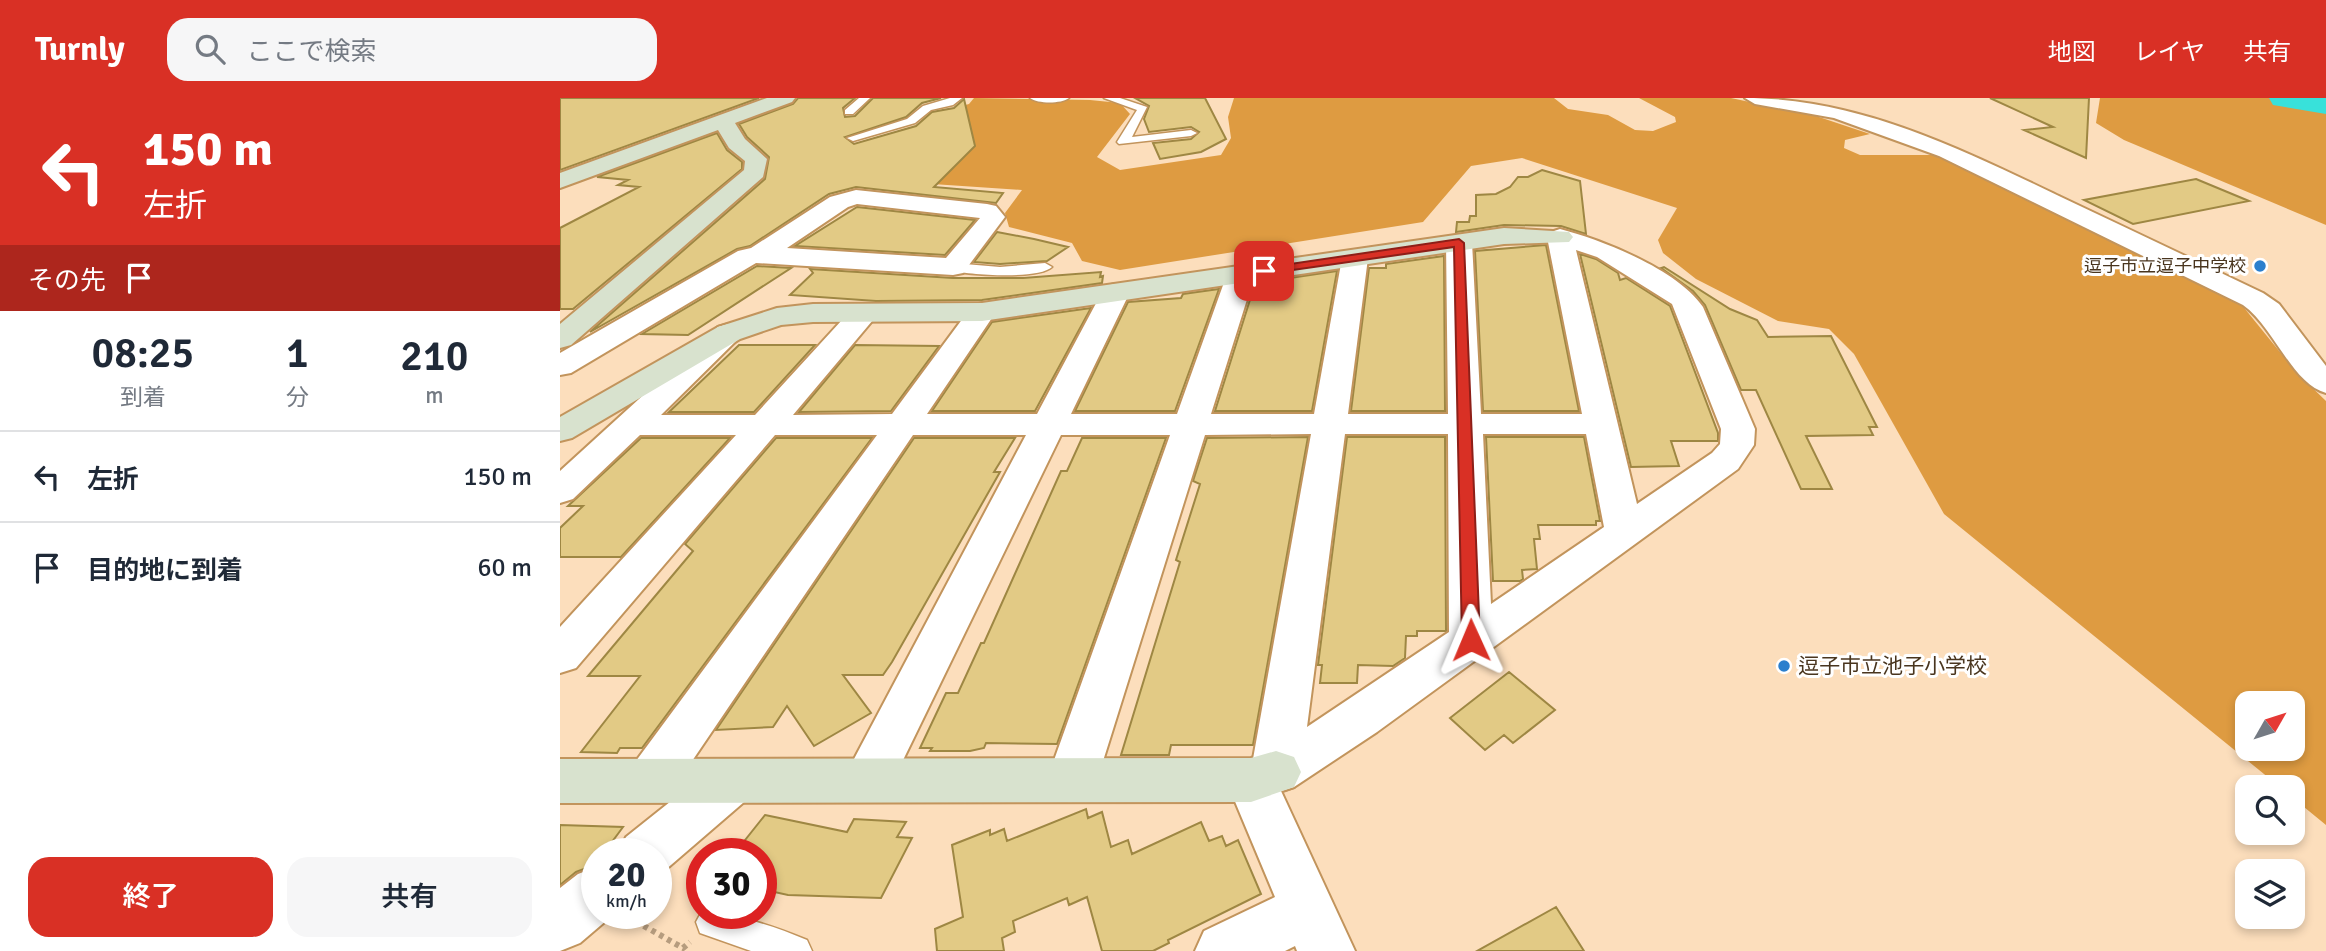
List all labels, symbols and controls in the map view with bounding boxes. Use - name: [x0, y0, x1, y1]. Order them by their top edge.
- search box: [167, 18, 657, 81]
- text: Turnly: [35, 29, 125, 70]
- icon: search: [191, 30, 229, 68]
- text: ここで検索: [247, 36, 377, 68]
- text: 地図: [2048, 37, 2096, 67]
- text: レイヤ: [2134, 37, 2205, 67]
- text: 共有: [2243, 37, 2291, 67]
- text: 150 m: [143, 119, 273, 179]
- icon: left: [28, 126, 119, 217]
- text: 左折: [143, 186, 207, 225]
- pin: [1234, 241, 1294, 301]
- icon: arrive: [1245, 252, 1283, 290]
- place label: 逗子市立逗子中学校: [2084, 255, 2246, 277]
- marker: 逗子市立逗子中学校: [2252, 258, 2268, 274]
- icon: arrive: [120, 259, 158, 297]
- text: その先: [28, 265, 106, 297]
- text: 08:25: [92, 328, 194, 379]
- text: 1: [286, 328, 309, 379]
- text: 210: [400, 331, 468, 382]
- text: m: [425, 381, 444, 410]
- text: 到着: [120, 383, 166, 412]
- text: 分: [286, 383, 309, 412]
- icon: left: [28, 458, 66, 496]
- text: 150 m: [463, 461, 532, 493]
- text: 左折: [87, 464, 139, 496]
- icon: arrive: [28, 549, 66, 587]
- text: 60 m: [477, 552, 532, 584]
- text: 目的地に到着: [87, 555, 243, 587]
- position arrow: [1434, 603, 1508, 677]
- place label: 逗子市立池子小学校: [1798, 653, 1987, 679]
- marker: 逗子市立池子小学校: [1776, 658, 1792, 674]
- north arrow: [2235, 691, 2305, 761]
- map controls: [2235, 691, 2305, 929]
- button: search: [2235, 775, 2305, 845]
- speed limit sign: 30: [686, 838, 777, 929]
- text: 20: [608, 853, 645, 896]
- button: 終了: [28, 857, 273, 937]
- button: 共有: [287, 857, 532, 937]
- button: layers: [2235, 859, 2305, 929]
- text: km/h: [606, 890, 647, 912]

